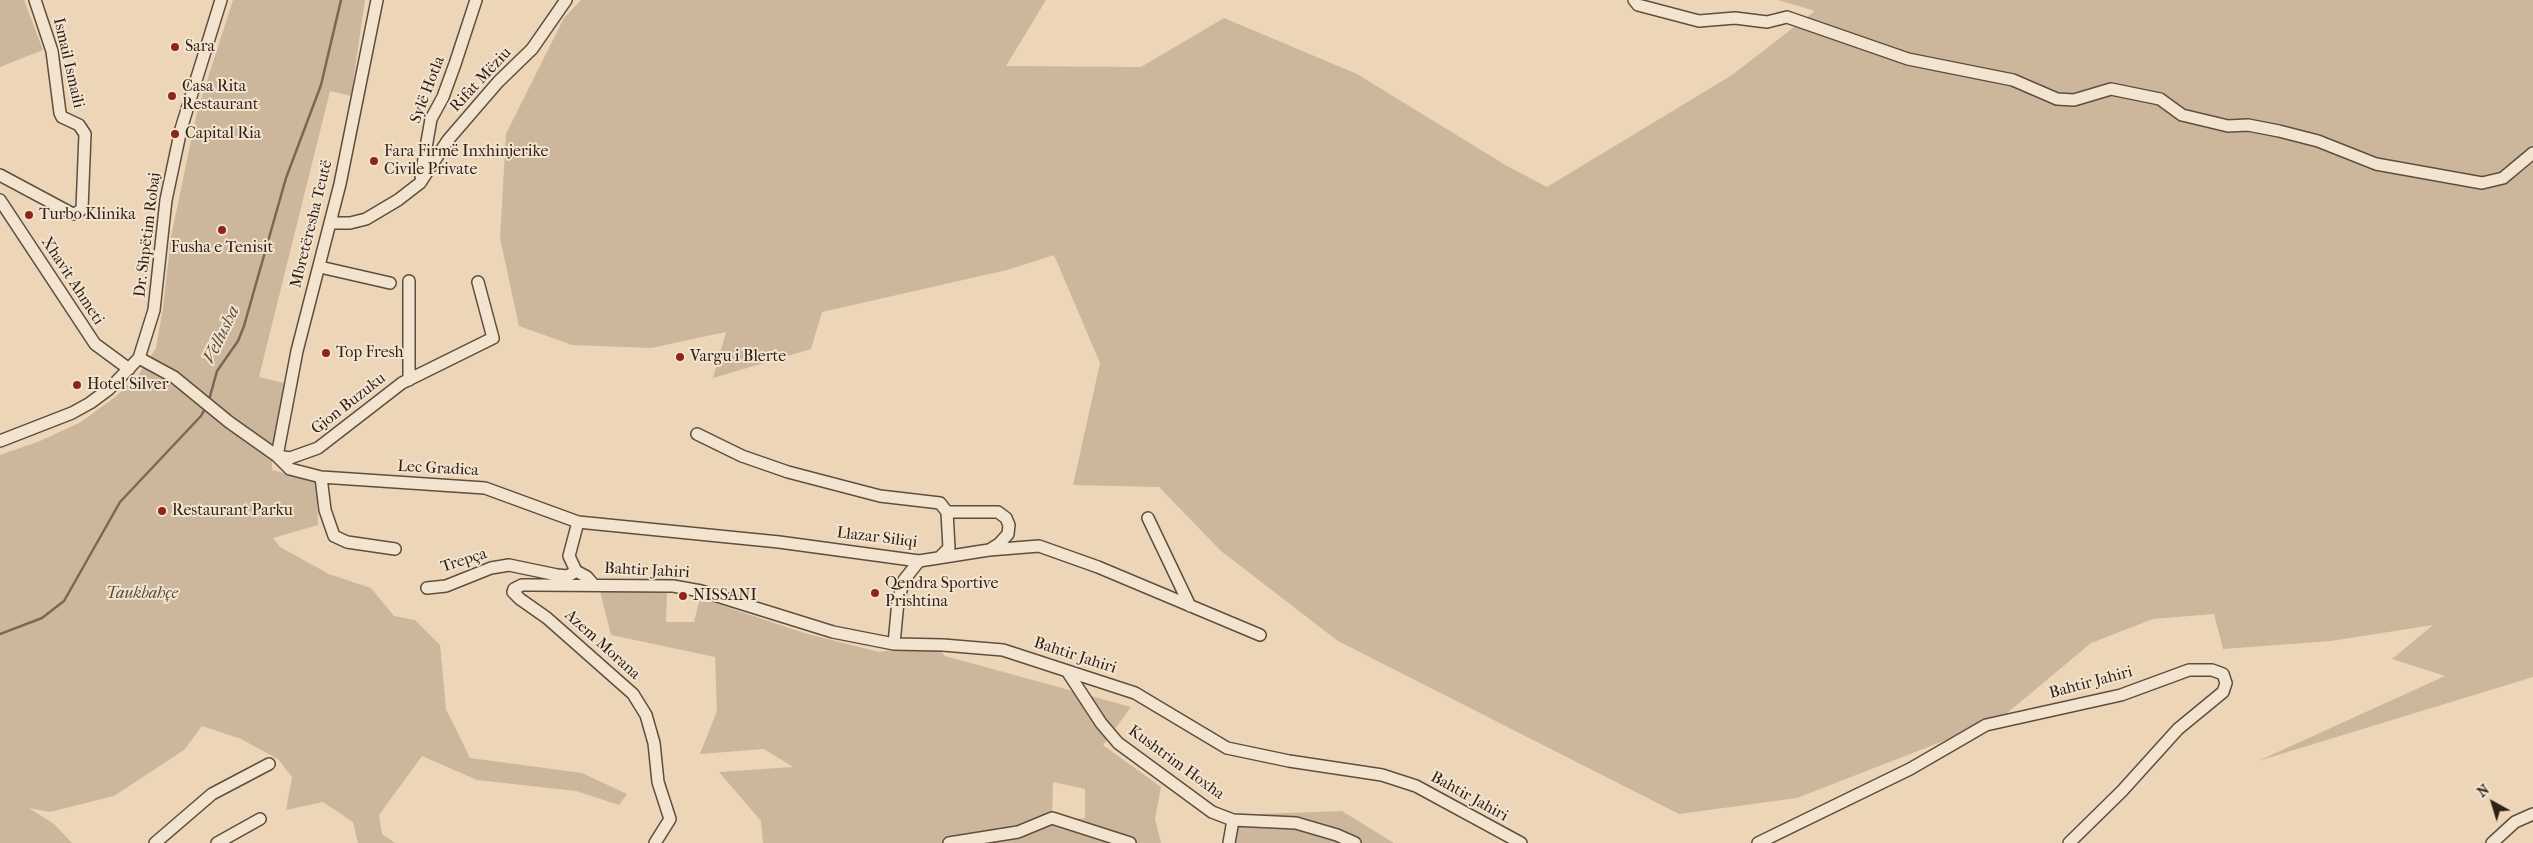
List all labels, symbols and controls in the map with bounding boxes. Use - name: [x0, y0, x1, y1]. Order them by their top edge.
- street label: Ismail Ismaili: [48, 16, 88, 110]
- place label: Sara: [185, 37, 215, 57]
- marker: Sara: [169, 41, 181, 53]
- street label: Rifat Mëziu: [446, 44, 516, 116]
- street label: Sylë Hotla: [406, 54, 450, 126]
- place label: Casa Rita Restaurant: [182, 77, 258, 115]
- marker: Casa Rita Restaurant: [166, 90, 178, 102]
- place label: Capital Ria: [185, 124, 261, 144]
- marker: Capital Ria: [169, 128, 181, 140]
- place label: Fara Firmë Inxhinjerike Civile Private: [384, 142, 548, 180]
- marker: Fara Firmë Inxhinjerike Civile Private: [368, 155, 380, 167]
- street label: Mbretëresha Teutë: [287, 158, 337, 290]
- street label: Dr. Shpëtim Robaj: [131, 172, 165, 298]
- place label: Turbo Klinika: [39, 205, 136, 225]
- marker: Turbo Klinika: [23, 209, 35, 221]
- marker: Fusha e Tenisit: [216, 224, 228, 236]
- street label: Xhavit Ahmeti: [36, 233, 108, 329]
- place label: Fusha e Tenisit: [171, 238, 273, 258]
- water label: Vellusha: [199, 303, 245, 367]
- place label: Top Fresh: [336, 343, 404, 363]
- marker: Top Fresh: [320, 347, 332, 359]
- place label: Vargu i Blerte: [690, 347, 786, 367]
- marker: Vargu i Blerte: [674, 351, 686, 363]
- street label: Gjon Buzuku: [308, 369, 390, 439]
- place label: Hotel Silver: [87, 375, 168, 395]
- marker: Hotel Silver: [71, 379, 83, 391]
- street label: Lec Gradica: [397, 457, 479, 481]
- place label: Restaurant Parku: [172, 501, 293, 521]
- marker: Restaurant Parku: [156, 505, 168, 517]
- street label: Llazar Siliqi: [836, 524, 918, 552]
- street label: Trepça: [438, 545, 490, 577]
- street label: Bahtir Jahiri: [604, 559, 690, 583]
- place label: Qendra Sportive Prishtina: [885, 574, 998, 612]
- park label: Taukbahçe: [106, 584, 178, 604]
- place label: NISSANI: [693, 586, 757, 606]
- marker: Qendra Sportive Prishtina: [869, 587, 881, 599]
- marker: NISSANI: [677, 590, 689, 602]
- street label: Azem Morana: [560, 606, 644, 684]
- street label: Bahtir Jahiri: [1031, 634, 1119, 678]
- street label: Bahtir Jahiri: [2047, 663, 2135, 703]
- street label: Kushtrim Hoxha: [1124, 722, 1228, 804]
- street label: Bahtir Jahiri: [1427, 768, 1511, 826]
- north arrow: [2468, 778, 2518, 828]
- text: N: [2474, 781, 2493, 801]

